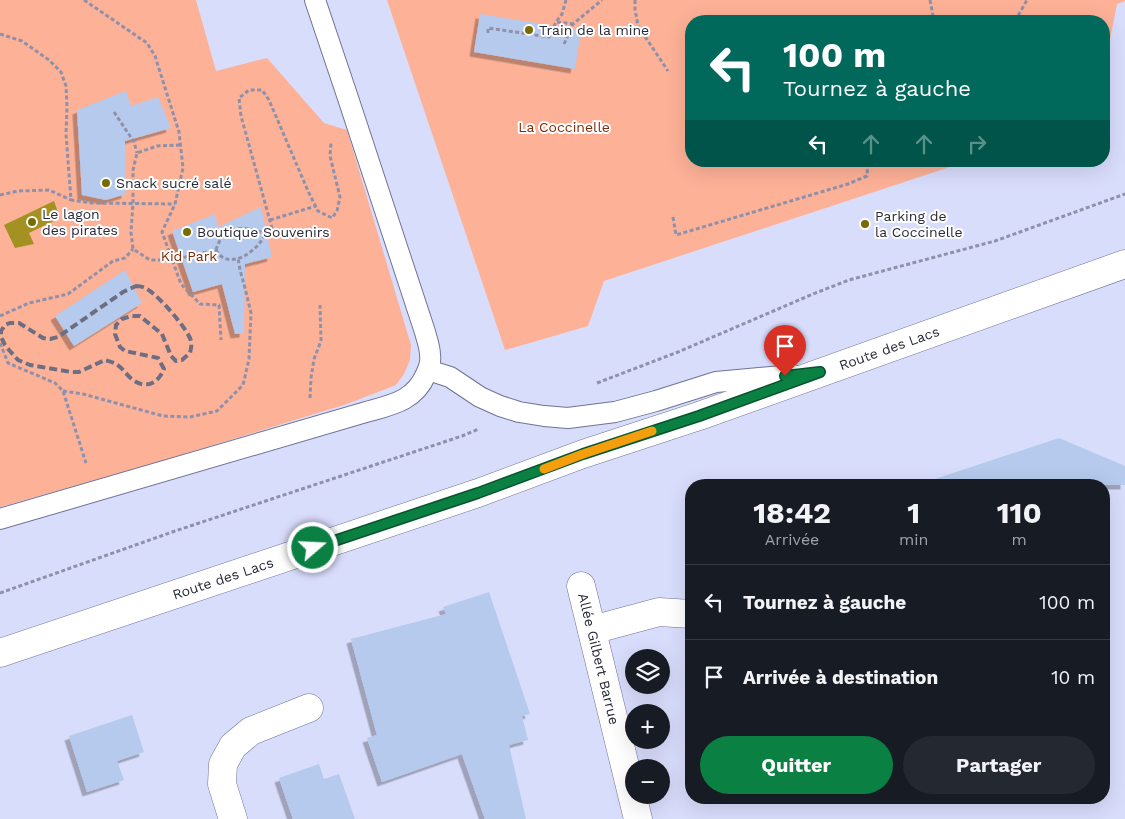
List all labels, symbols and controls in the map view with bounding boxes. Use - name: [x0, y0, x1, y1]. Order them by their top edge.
- place label: Train de la mine: [539, 22, 649, 38]
- marker: Train de la mine: [523, 24, 535, 36]
- text: 100 m: [783, 34, 886, 76]
- icon: left: [700, 35, 765, 100]
- text: Tournez à gauche: [783, 76, 971, 101]
- park label: La Coccinelle: [518, 119, 610, 135]
- icon: left: [804, 130, 832, 158]
- icon: ahead: [857, 130, 885, 158]
- icon: ahead: [910, 130, 938, 158]
- icon: right: [963, 130, 991, 158]
- place label: Snack sucré salé: [116, 175, 232, 191]
- marker: Snack sucré salé: [100, 177, 112, 189]
- place label: Le lagon des pirates: [42, 206, 118, 238]
- place label: Parking de la Coccinelle: [875, 208, 962, 240]
- marker: Le lagon des pirates: [26, 216, 38, 228]
- marker: Parking de la Coccinelle: [859, 218, 871, 230]
- place label: Boutique Souvenirs: [197, 224, 330, 240]
- marker: Boutique Souvenirs: [181, 226, 193, 238]
- park label: Kid Park: [161, 248, 217, 264]
- street label: Route des Lacs: [837, 323, 941, 373]
- pin: [764, 325, 806, 376]
- icon: arrive: [771, 332, 799, 360]
- text: 18:42: [753, 495, 831, 530]
- text: 1: [907, 495, 920, 530]
- text: 110: [997, 495, 1042, 530]
- position arrow: [286, 521, 338, 573]
- text: Arrivée: [765, 530, 819, 549]
- text: min: [899, 530, 928, 549]
- text: m: [1012, 530, 1027, 549]
- street label: Route des Lacs: [170, 554, 275, 603]
- icon: left: [700, 588, 728, 616]
- street label: Allée Gilbert Barrue: [575, 591, 623, 726]
- text: Tournez à gauche: [743, 591, 906, 614]
- text: 100 m: [1039, 591, 1095, 614]
- map controls: [625, 649, 670, 804]
- button: layers: [625, 649, 670, 694]
- icon: arrive: [700, 663, 728, 691]
- text: Arrivée à destination: [743, 666, 938, 689]
- text: 10 m: [1051, 666, 1095, 689]
- button: +: [625, 704, 670, 749]
- button: Quitter: [700, 736, 893, 794]
- button: Partager: [903, 736, 1095, 794]
- button: −: [625, 759, 670, 804]

